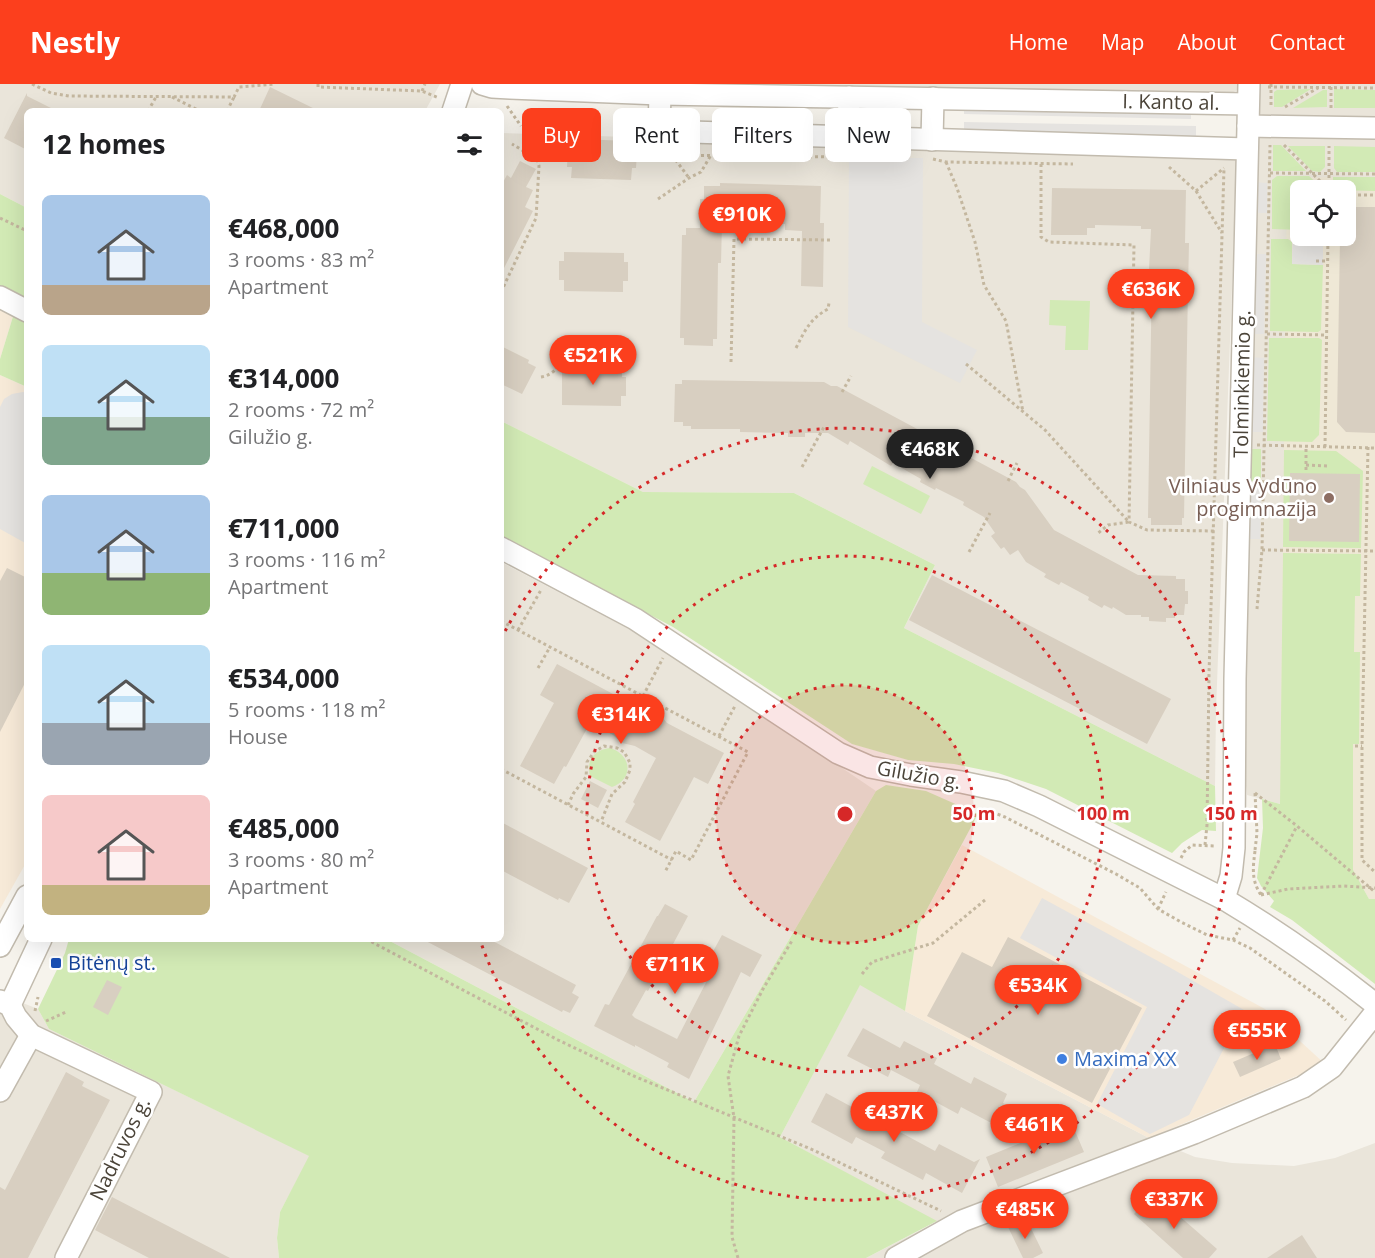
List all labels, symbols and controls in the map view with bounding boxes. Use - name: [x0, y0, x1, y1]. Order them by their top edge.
- text: Nestly: [30, 23, 120, 61]
- text: Home: [1009, 28, 1068, 56]
- text: Map: [1101, 28, 1144, 56]
- text: About: [1177, 28, 1237, 56]
- text: Contact: [1270, 28, 1345, 56]
- street label: I. Kanto al.: [1122, 87, 1220, 116]
- chip: Buy: [522, 108, 601, 162]
- chip: Rent: [613, 108, 700, 162]
- chip: Filters: [712, 108, 813, 162]
- chip: New: [825, 108, 911, 162]
- text: 12 homes: [42, 126, 166, 162]
- icon: filters: [453, 128, 486, 161]
- map controls: [1290, 180, 1356, 246]
- button: locate: [1290, 180, 1356, 246]
- pin: €910K: [700, 194, 784, 245]
- text: €910K: [712, 200, 772, 227]
- text: €468,000: [228, 210, 339, 246]
- icon: home: [90, 219, 162, 291]
- text: 3 rooms · 83 m²: [228, 246, 374, 273]
- pin: €636K: [1109, 269, 1193, 320]
- text: Apartment: [228, 273, 328, 300]
- text: €636K: [1121, 275, 1181, 302]
- street label: Tolminkiemio g.: [1227, 310, 1256, 458]
- pin: €521K: [551, 335, 635, 386]
- text: €521K: [563, 341, 623, 368]
- text: €314,000: [228, 360, 339, 396]
- icon: home: [90, 369, 162, 441]
- text: 2 rooms · 72 m²: [228, 396, 374, 423]
- text: Gilužio g.: [228, 423, 313, 450]
- pin: €468K: [888, 429, 972, 480]
- text: €468K: [900, 435, 960, 462]
- place label: Vilniaus Vydūno progimnazija: [1169, 472, 1317, 522]
- marker: Vilniaus Vydūno progimnazija: [1322, 491, 1336, 505]
- text: €711,000: [228, 510, 339, 546]
- icon: home: [90, 519, 162, 591]
- text: 3 rooms · 116 m²: [228, 546, 386, 573]
- text: Apartment: [228, 573, 328, 600]
- text: €534,000: [228, 660, 339, 696]
- icon: home: [90, 669, 162, 741]
- pin: €314K: [579, 694, 663, 745]
- text: 5 rooms · 118 m²: [228, 696, 386, 723]
- text: €314K: [591, 700, 651, 727]
- text: House: [228, 723, 288, 750]
- street label: Gilužio g.: [875, 754, 963, 795]
- text: 50 m: [953, 801, 995, 825]
- text: 100 m: [1076, 801, 1130, 825]
- text: 150 m: [1204, 801, 1258, 825]
- centre of rings: [835, 804, 855, 824]
- text: €485,000: [228, 810, 339, 846]
- icon: home: [90, 819, 162, 891]
- text: 3 rooms · 80 m²: [228, 846, 374, 873]
- text: Apartment: [228, 873, 328, 900]
- pin: €711K: [633, 944, 717, 995]
- place label: Bitėnų st.: [68, 949, 156, 976]
- text: €711K: [645, 950, 705, 977]
- marker: Bitėnų st.: [49, 956, 63, 970]
- pin: €534K: [996, 965, 1080, 1016]
- text: €534K: [1008, 971, 1068, 998]
- pin: €555K: [1215, 1010, 1299, 1061]
- text: €555K: [1227, 1016, 1287, 1043]
- place label: Maxima XX: [1074, 1045, 1177, 1072]
- marker: Maxima XX: [1055, 1052, 1069, 1066]
- pin: €437K: [852, 1092, 936, 1143]
- street label: Nadruvos g.: [83, 1093, 156, 1205]
- text: €437K: [864, 1098, 924, 1125]
- pin: €461K: [992, 1104, 1076, 1155]
- text: €461K: [1004, 1110, 1064, 1137]
- pin: €337K: [1132, 1179, 1216, 1230]
- text: €337K: [1144, 1185, 1204, 1212]
- pin: €485K: [983, 1189, 1067, 1240]
- text: €485K: [995, 1195, 1055, 1222]

